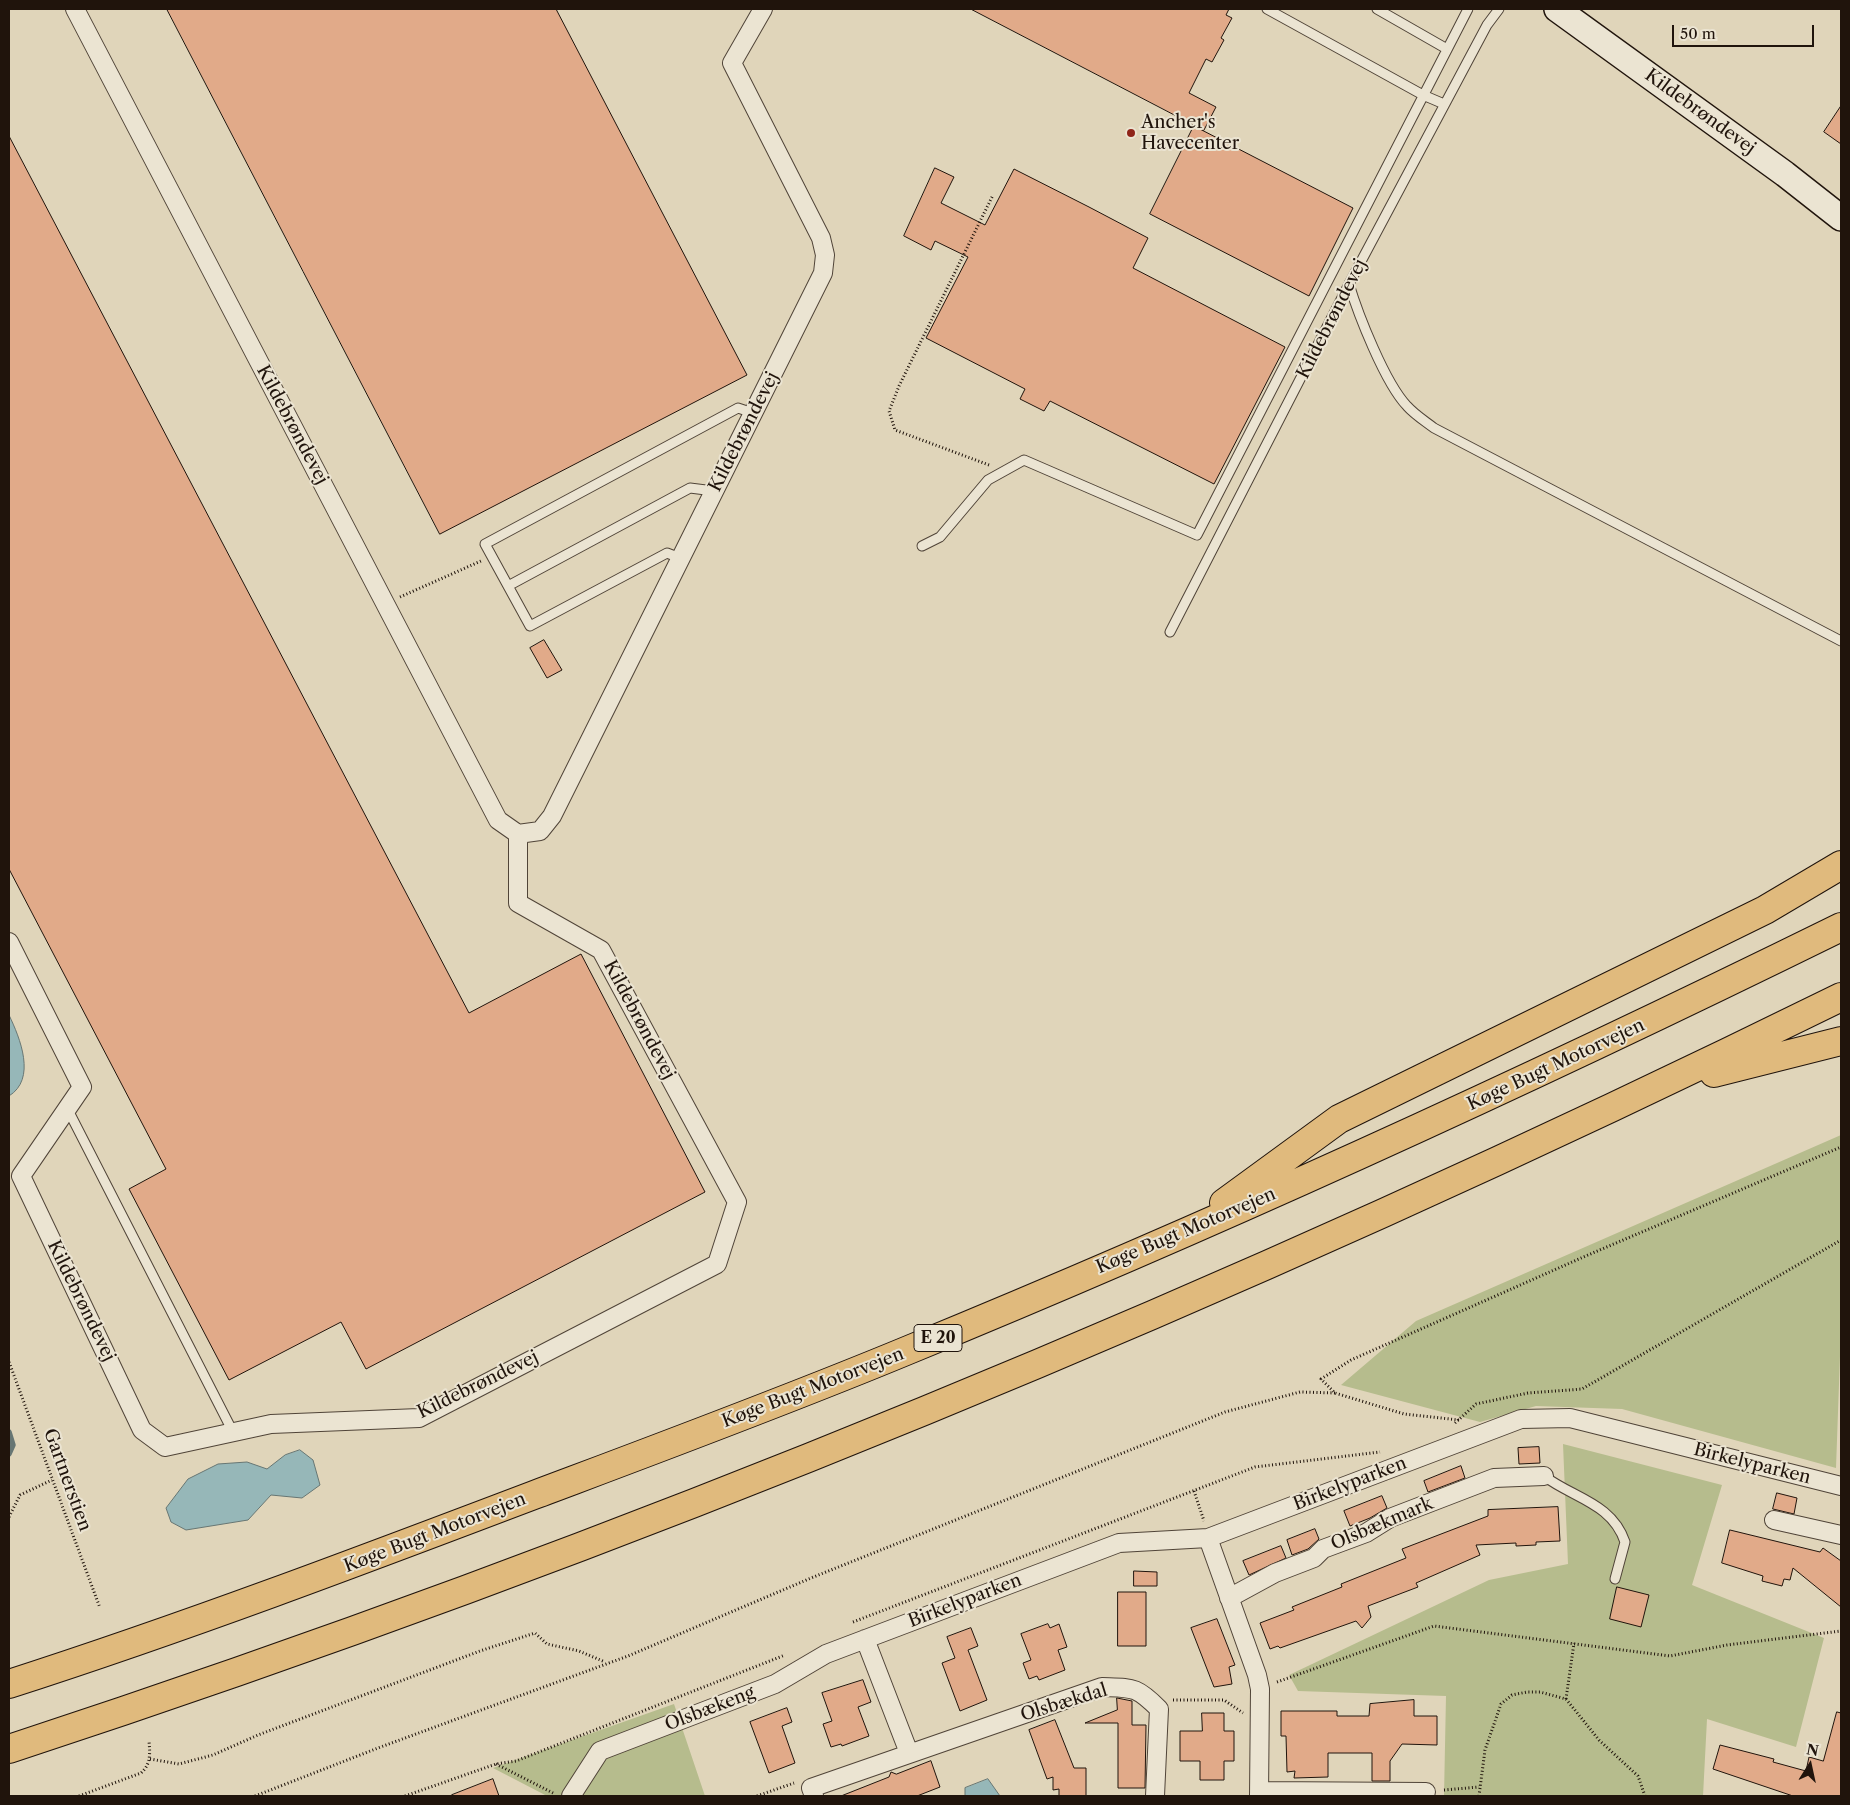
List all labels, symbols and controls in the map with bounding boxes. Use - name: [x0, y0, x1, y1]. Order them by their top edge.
- scale bar: [1675, 15, 1818, 47]
- text: 50 m: [1680, 24, 1716, 43]
- street label: Kildebrøndevej: [1640, 65, 1760, 159]
- place label: Ancher's Havecenter: [1141, 112, 1239, 154]
- marker: Ancher's Havecenter: [1125, 127, 1137, 139]
- street label: Kildebrøndevej: [1292, 255, 1372, 383]
- street label: Kildebrøndevej: [252, 362, 332, 488]
- street label: Kildebrøndevej: [704, 368, 784, 496]
- street label: Kildebrøndevej: [599, 957, 679, 1083]
- street label: Køge Bugt Motorvejen: [1464, 1014, 1648, 1116]
- street label: Køge Bugt Motorvejen: [1093, 1183, 1279, 1279]
- street label: Kildebrøndevej: [42, 1237, 120, 1365]
- road number: E 20: [914, 1325, 962, 1352]
- street label: Køge Bugt Motorvejen: [719, 1343, 907, 1433]
- street label: Kildebrøndevej: [414, 1346, 542, 1424]
- street label: Gartnerstien: [38, 1426, 96, 1534]
- street label: Birkelyparken: [1691, 1439, 1813, 1489]
- street label: Birkelyparken: [1290, 1452, 1410, 1516]
- street label: Køge Bugt Motorvejen: [341, 1488, 529, 1578]
- street label: Olsbækmark: [1328, 1493, 1436, 1555]
- street label: Birkelyparken: [905, 1569, 1025, 1633]
- street label: Olsbækdal: [1018, 1680, 1110, 1726]
- street label: Olsbækeng: [662, 1682, 758, 1736]
- north arrow: [1785, 1740, 1835, 1790]
- text: N: [1805, 1740, 1820, 1760]

